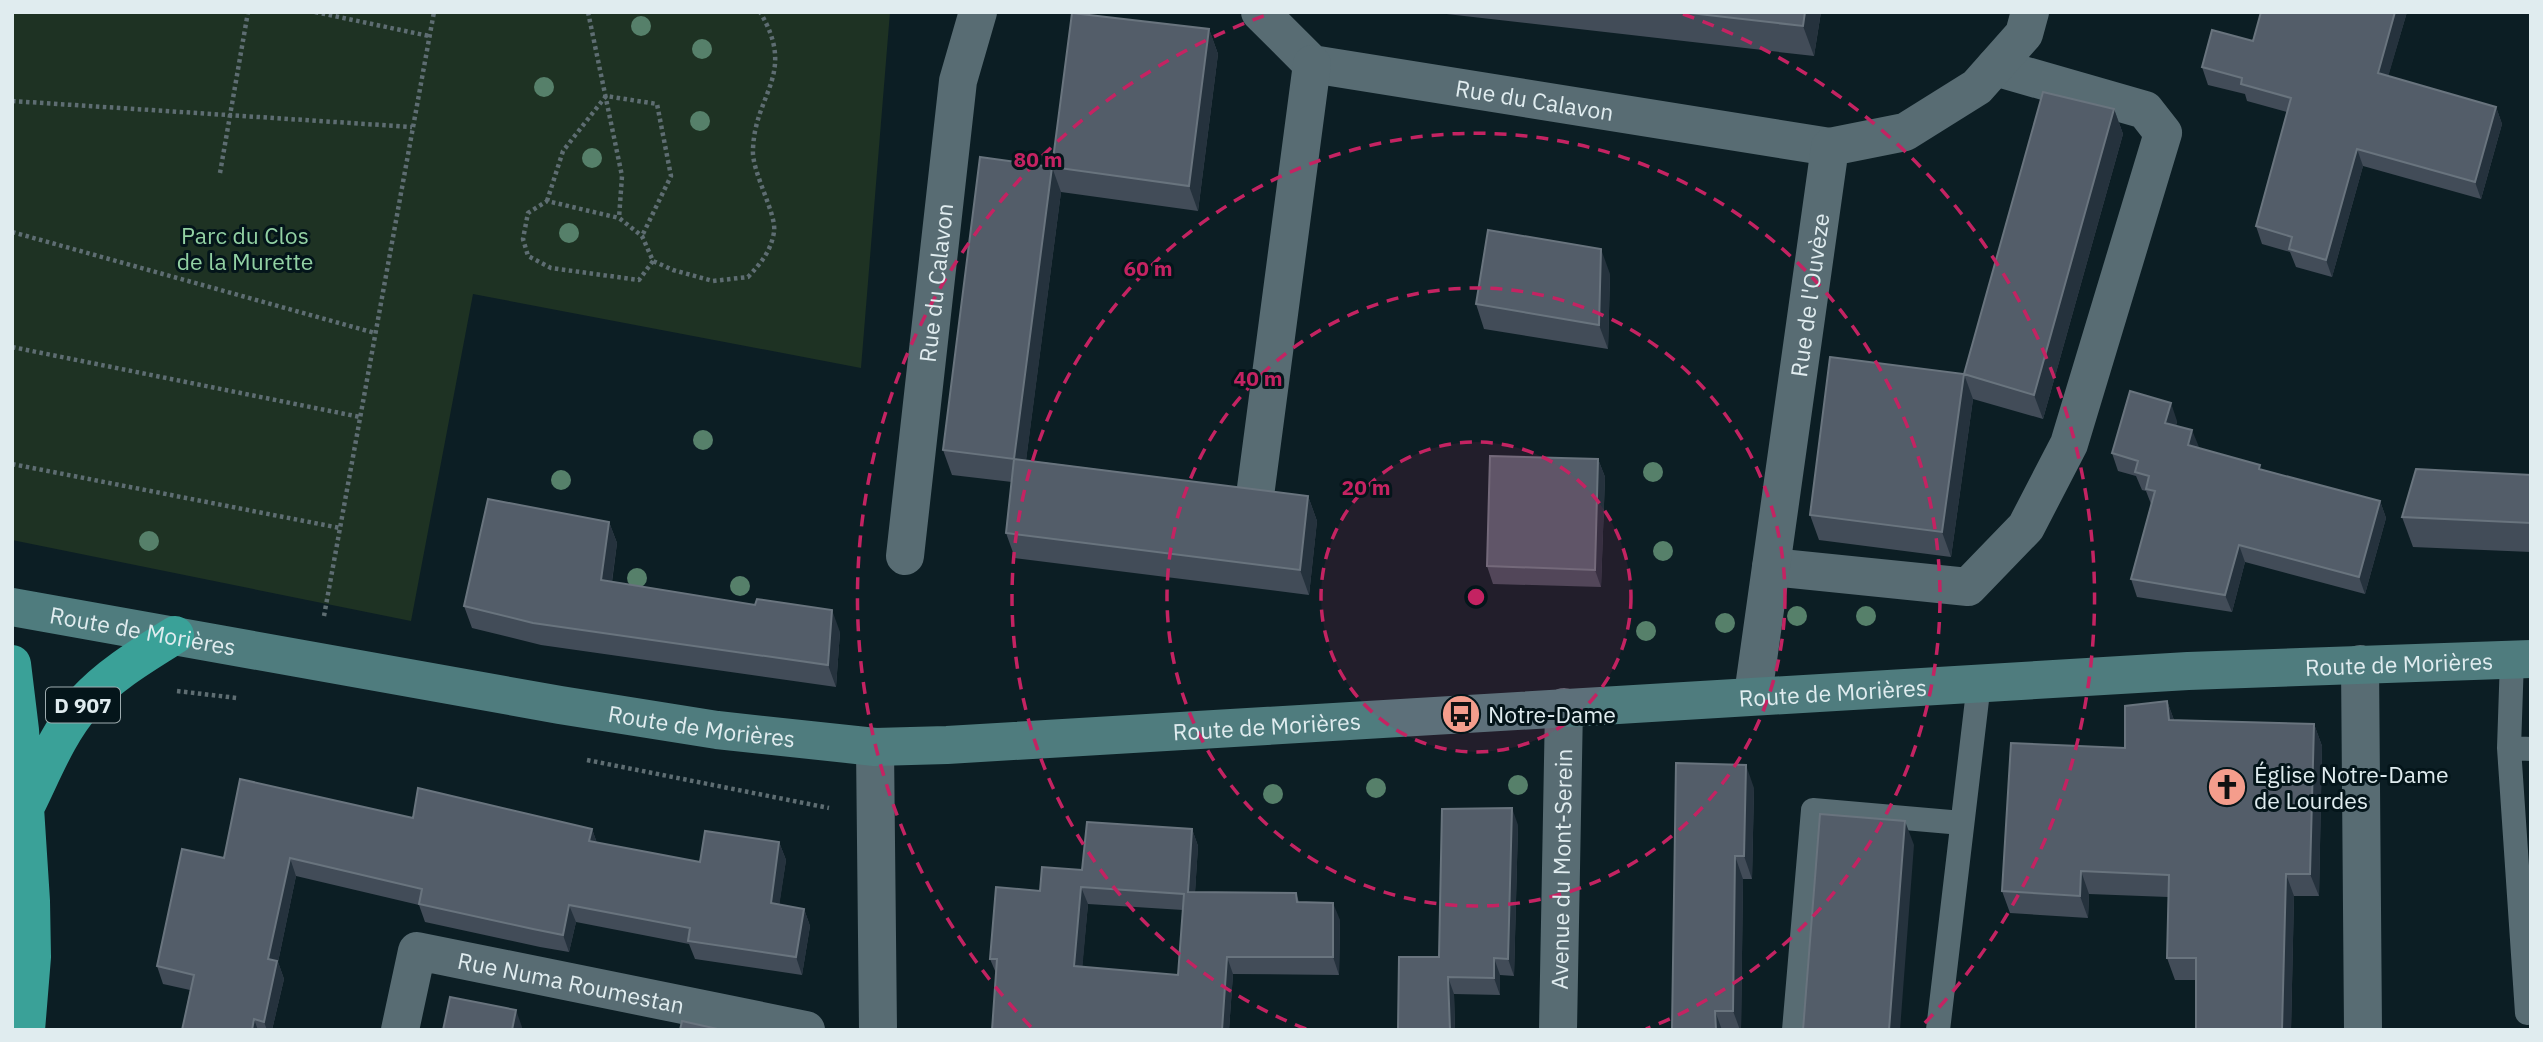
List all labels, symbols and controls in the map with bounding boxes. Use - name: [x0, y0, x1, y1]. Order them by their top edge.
- street label: Rue du Calavon: [1453, 72, 1616, 127]
- text: 80 m: [1014, 145, 1062, 173]
- street label: Rue du Calavon: [912, 202, 959, 364]
- street label: Rue de l'Ouvèze: [1783, 211, 1836, 379]
- park label: Parc du Clos de la Murette: [177, 220, 313, 276]
- text: 60 m: [1124, 254, 1172, 282]
- text: 40 m: [1234, 364, 1282, 392]
- text: 20 m: [1342, 473, 1390, 501]
- centre of rings: [1464, 585, 1488, 609]
- street label: Route de Morières: [48, 599, 238, 662]
- street label: Route de Morières: [2304, 645, 2494, 682]
- street label: Route de Morières: [1738, 672, 1928, 713]
- road number: D 907: [46, 688, 120, 722]
- bus stop icon: Notre-Dame: [1440, 693, 1482, 735]
- street label: Route de Morières: [606, 698, 797, 753]
- place label: Notre-Dame: [1488, 699, 1616, 729]
- street label: Route de Morières: [1172, 705, 1362, 747]
- street label: Avenue du Mont-Serein: [1544, 748, 1578, 990]
- place label: Église Notre-Dame de Lourdes: [2254, 759, 2449, 815]
- church icon: Église Notre-Dame de Lourdes: [2206, 766, 2248, 808]
- street label: Rue Numa Roumestan: [455, 945, 687, 1020]

